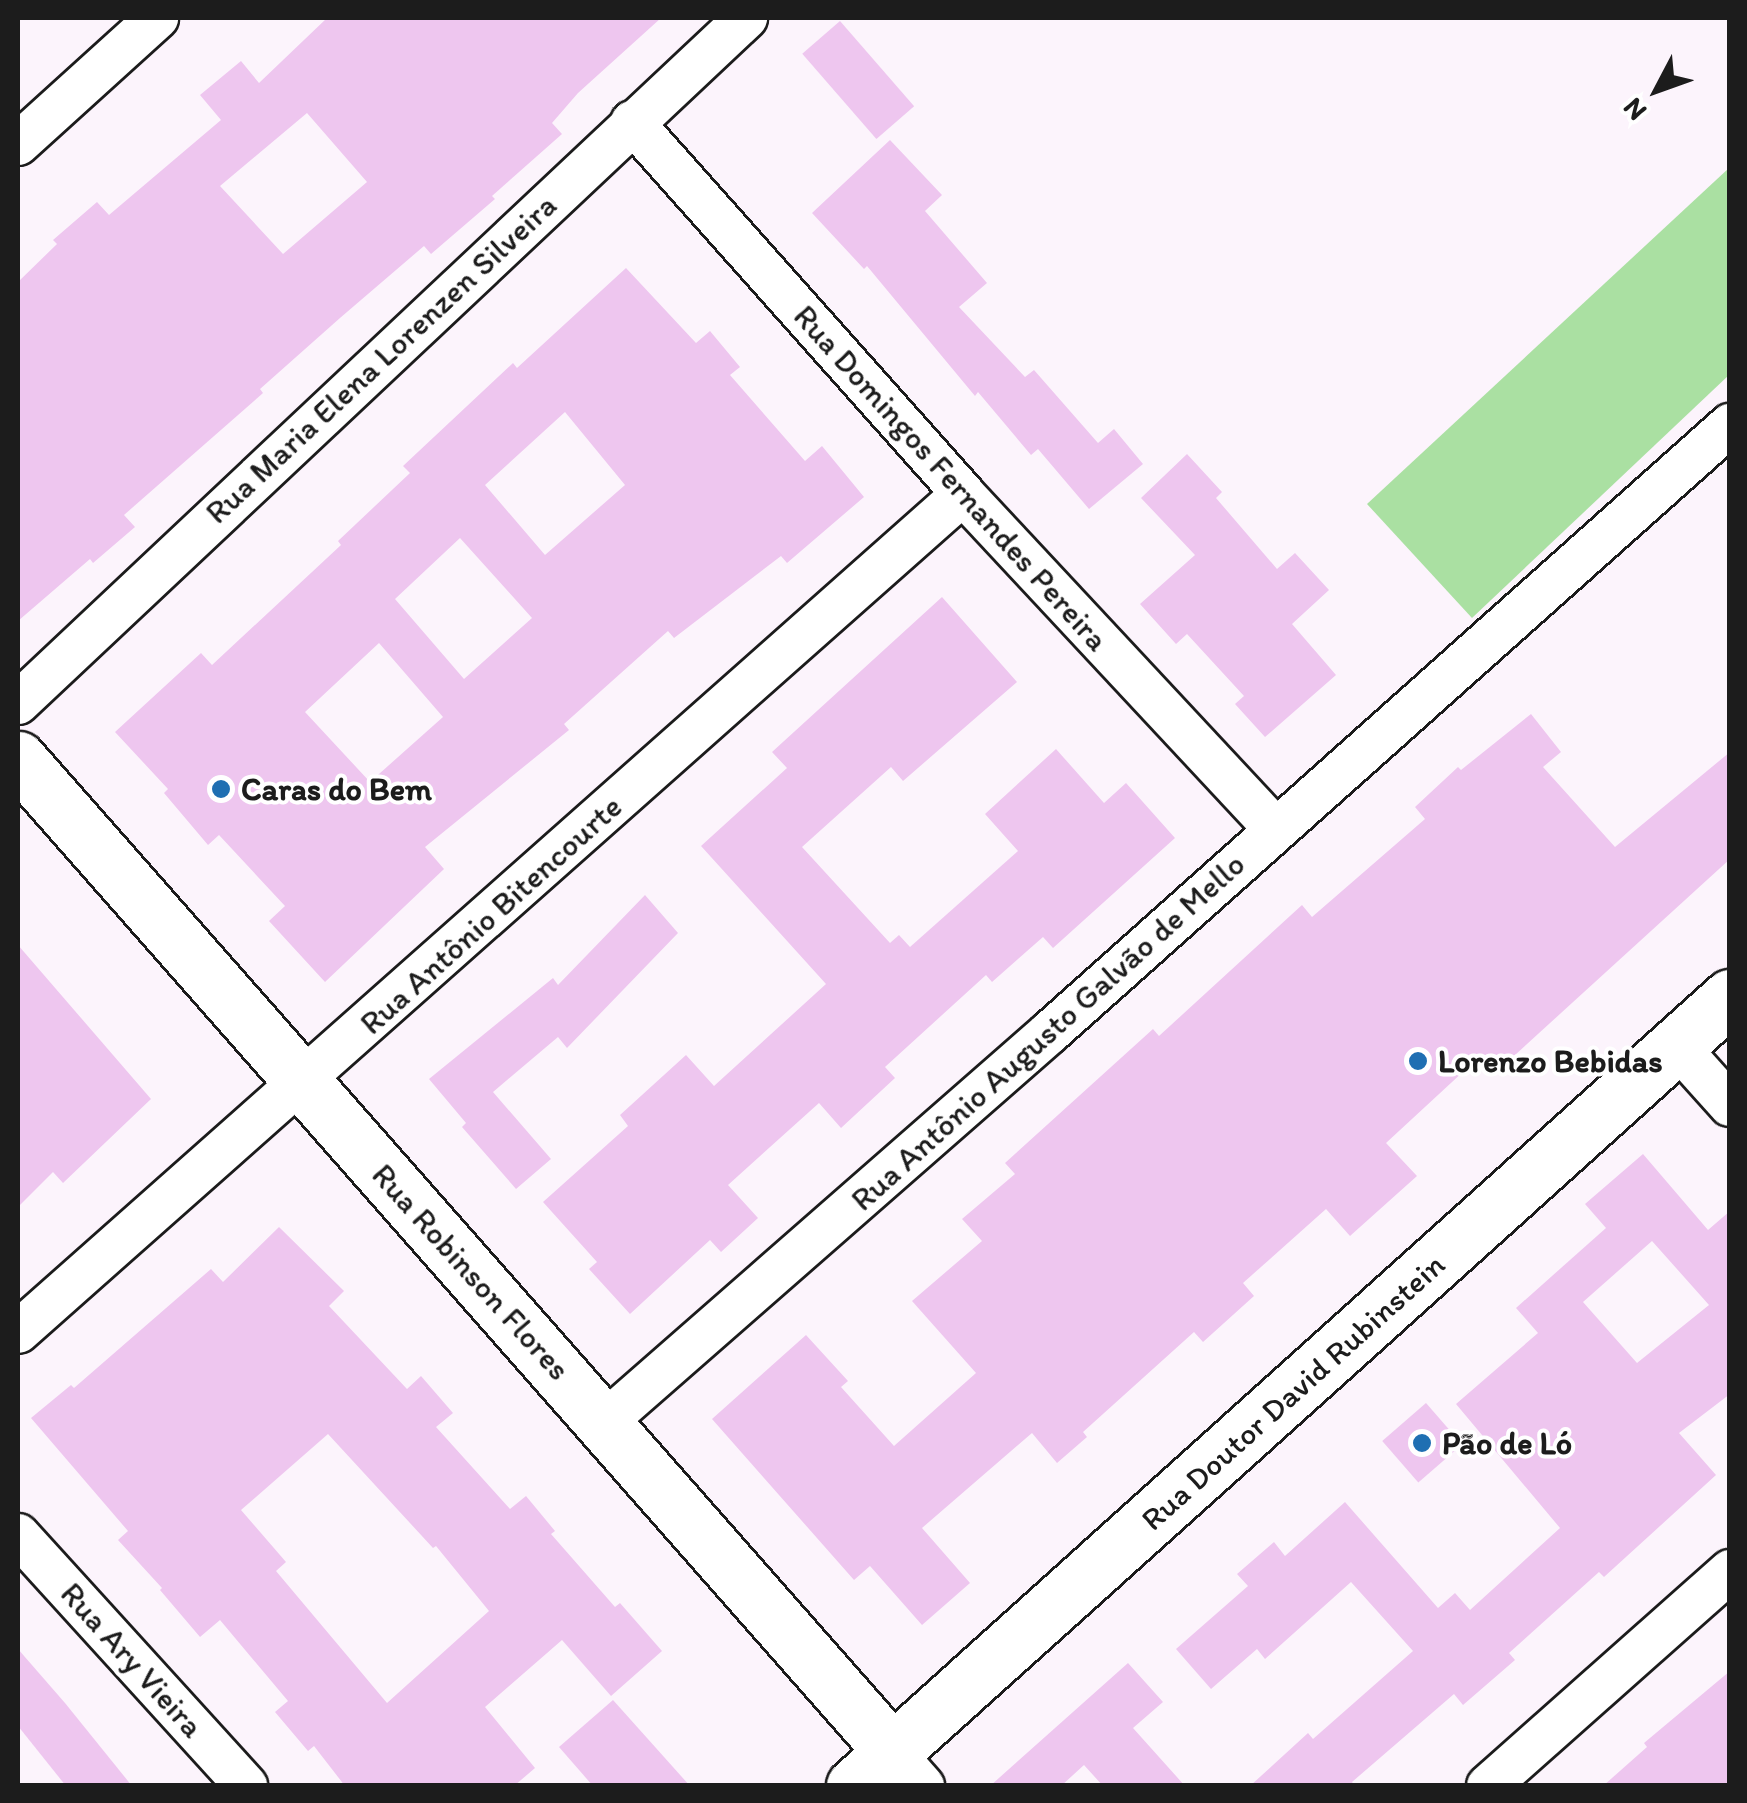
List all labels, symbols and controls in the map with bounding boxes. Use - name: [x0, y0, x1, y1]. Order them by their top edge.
- north arrow: [1607, 40, 1707, 140]
- text: N: [1615, 91, 1653, 128]
- street label: Rua Maria Elena Lorenzen Silveira: [198, 187, 564, 531]
- street label: Rua Domingos Fernandes Pereira: [786, 298, 1116, 658]
- place label: Caras do Bem: [241, 770, 432, 808]
- marker: Caras do Bem: [210, 778, 232, 800]
- street label: Rua Antônio Bitencourte: [352, 787, 630, 1043]
- street label: Rua Antônio Augusto Galvão de Mello: [844, 845, 1252, 1219]
- place label: Lorenzo Bebidas: [1438, 1042, 1663, 1080]
- marker: Lorenzo Bebidas: [1407, 1050, 1429, 1072]
- street label: Rua Robinson Flores: [364, 1156, 578, 1388]
- street label: Rua Doutor David Rubinstein: [1134, 1246, 1452, 1538]
- place label: Pão de Ló: [1442, 1424, 1572, 1462]
- marker: Pão de Ló: [1411, 1432, 1433, 1454]
- street label: Rua Ary Vieira: [52, 1575, 212, 1745]

